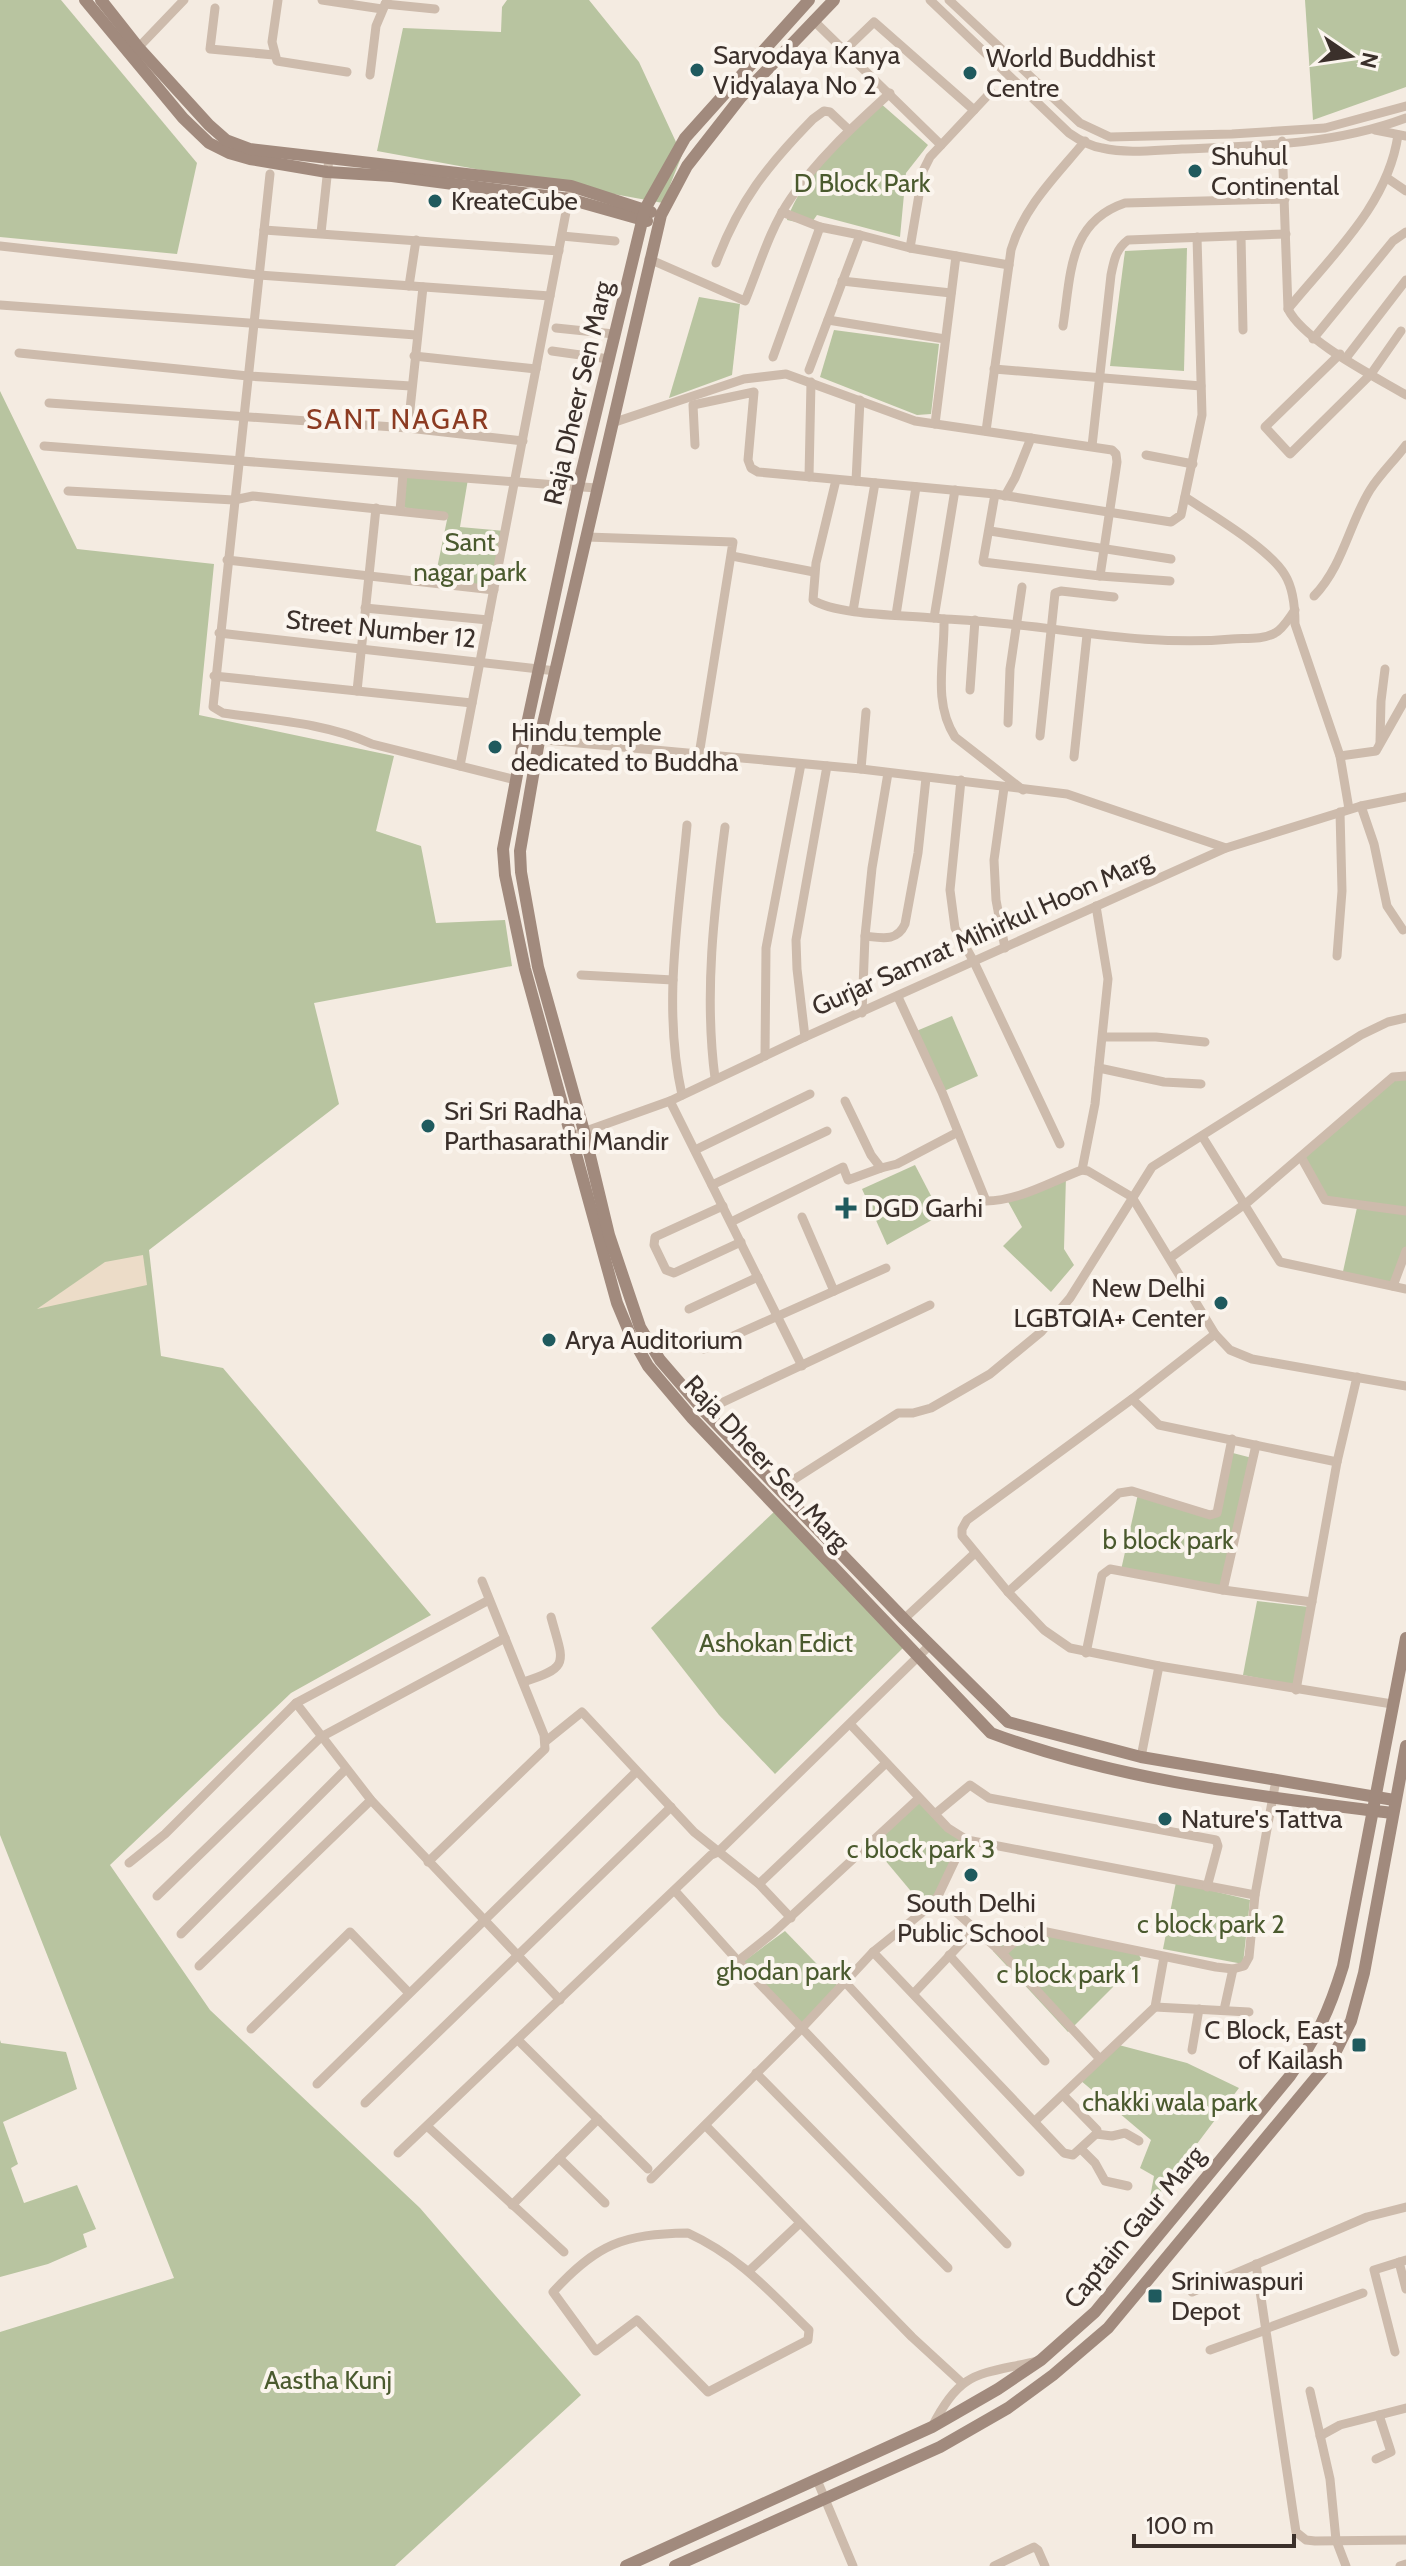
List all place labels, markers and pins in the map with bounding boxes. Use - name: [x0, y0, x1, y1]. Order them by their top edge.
- place label: Sarvodaya Kanya Vidyalaya No 2: [713, 39, 901, 101]
- place label: World Buddhist Centre: [986, 42, 1156, 104]
- marker: Sarvodaya Kanya Vidyalaya No 2: [688, 61, 706, 79]
- marker: World Buddhist Centre: [961, 64, 979, 82]
- place label: Shuhul Continental: [1211, 140, 1339, 202]
- marker: Shuhul Continental: [1186, 162, 1204, 180]
- place label: KreateCube: [451, 185, 578, 217]
- marker: KreateCube: [426, 192, 444, 210]
- place label: Hindu temple dedicated to Buddha: [511, 716, 739, 778]
- marker: Hindu temple dedicated to Buddha: [486, 738, 504, 756]
- place label: Sri Sri Radha Parthasarathi Mandir: [444, 1095, 669, 1157]
- marker: Sri Sri Radha Parthasarathi Mandir: [419, 1117, 437, 1135]
- place label: DGD Garhi: [864, 1192, 983, 1224]
- marker: DGD Garhi: [835, 1197, 857, 1219]
- place label: New Delhi LGBTQIA+ Center: [1014, 1272, 1206, 1334]
- marker: New Delhi LGBTQIA+ Center: [1212, 1294, 1230, 1312]
- place label: Arya Auditorium: [565, 1324, 743, 1356]
- marker: Arya Auditorium: [540, 1331, 558, 1349]
- place label: Nature's Tattva: [1181, 1803, 1343, 1835]
- marker: Nature's Tattva: [1156, 1810, 1174, 1828]
- marker: South Delhi Public School: [962, 1866, 980, 1884]
- place label: South Delhi Public School: [897, 1887, 1045, 1949]
- place label: C Block, East of Kailash: [1204, 2014, 1343, 2076]
- marker: C Block, East of Kailash: [1350, 2036, 1368, 2054]
- place label: Sriniwaspuri Depot: [1171, 2265, 1304, 2327]
- marker: Sriniwaspuri Depot: [1146, 2287, 1164, 2305]

